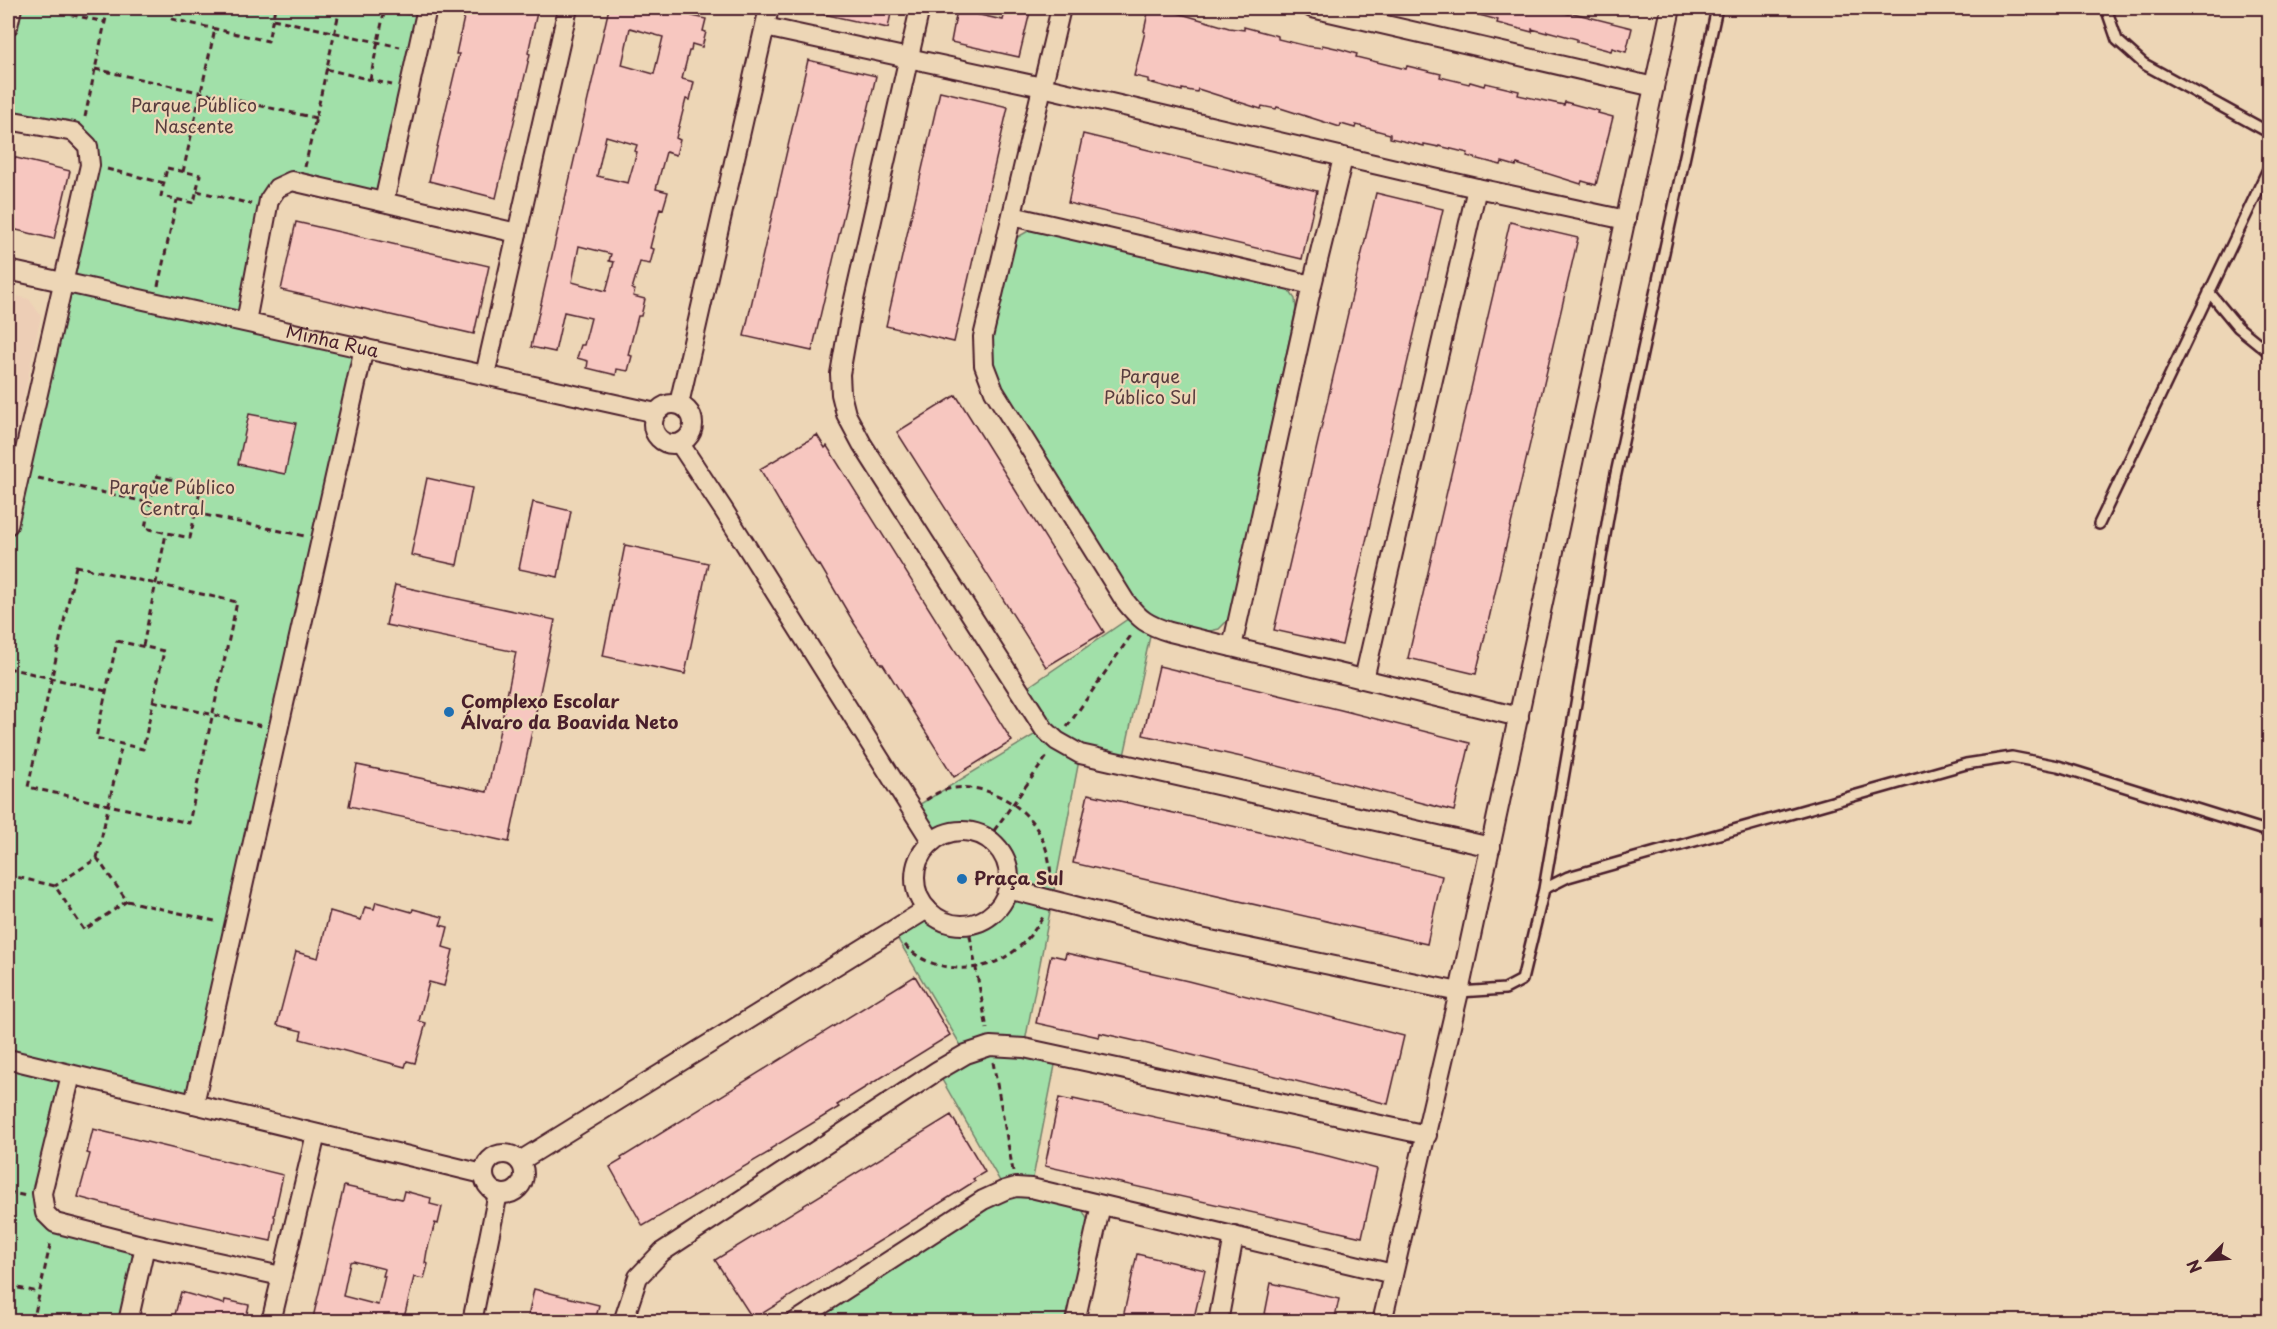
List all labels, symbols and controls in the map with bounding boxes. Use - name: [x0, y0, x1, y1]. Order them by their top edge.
- park label: Parque Público Nascente: [131, 91, 257, 139]
- street label: Minha Rua: [283, 317, 382, 364]
- park label: Parque Público Sul: [1104, 362, 1196, 410]
- park label: Parque Público Central: [109, 473, 235, 521]
- place label: Complexo Escolar Álvaro da Boavida Neto: [461, 687, 679, 735]
- marker: Complexo Escolar Álvaro da Boavida Neto: [442, 705, 456, 719]
- place label: Praça Sul: [974, 864, 1063, 891]
- marker: Praça Sul: [955, 872, 969, 886]
- north arrow: [2178, 1230, 2238, 1290]
- text: N: [2180, 1256, 2207, 1278]

